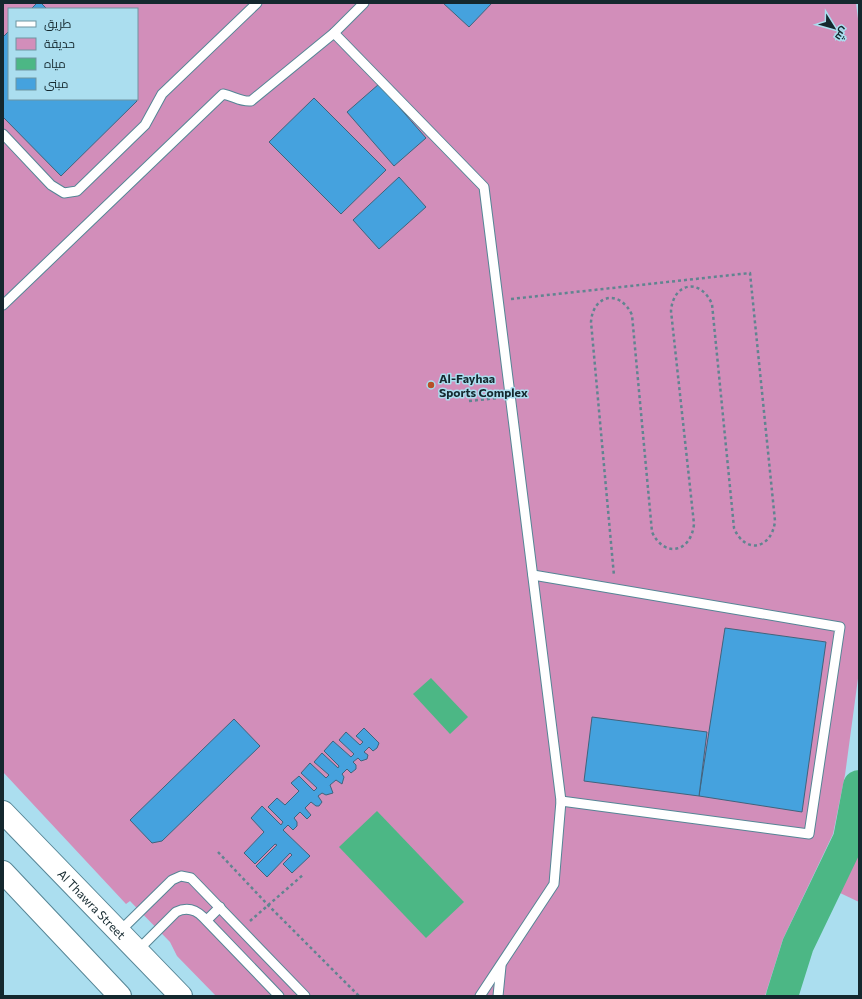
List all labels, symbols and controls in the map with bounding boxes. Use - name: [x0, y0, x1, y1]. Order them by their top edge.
- legend: [8, 8, 138, 100]
- north arrow: [814, 8, 854, 48]
- text: طريق: [44, 16, 72, 31]
- text: ش: [832, 24, 852, 44]
- text: حديقة: [44, 36, 75, 51]
- text: مياه: [44, 56, 66, 71]
- text: مبنى: [44, 76, 69, 91]
- place label: Al-Fayhaa Sports Complex: [439, 371, 528, 399]
- marker: Al-Fayhaa Sports Complex: [426, 380, 436, 390]
- street label: Al Thawra Street: [55, 866, 129, 942]

